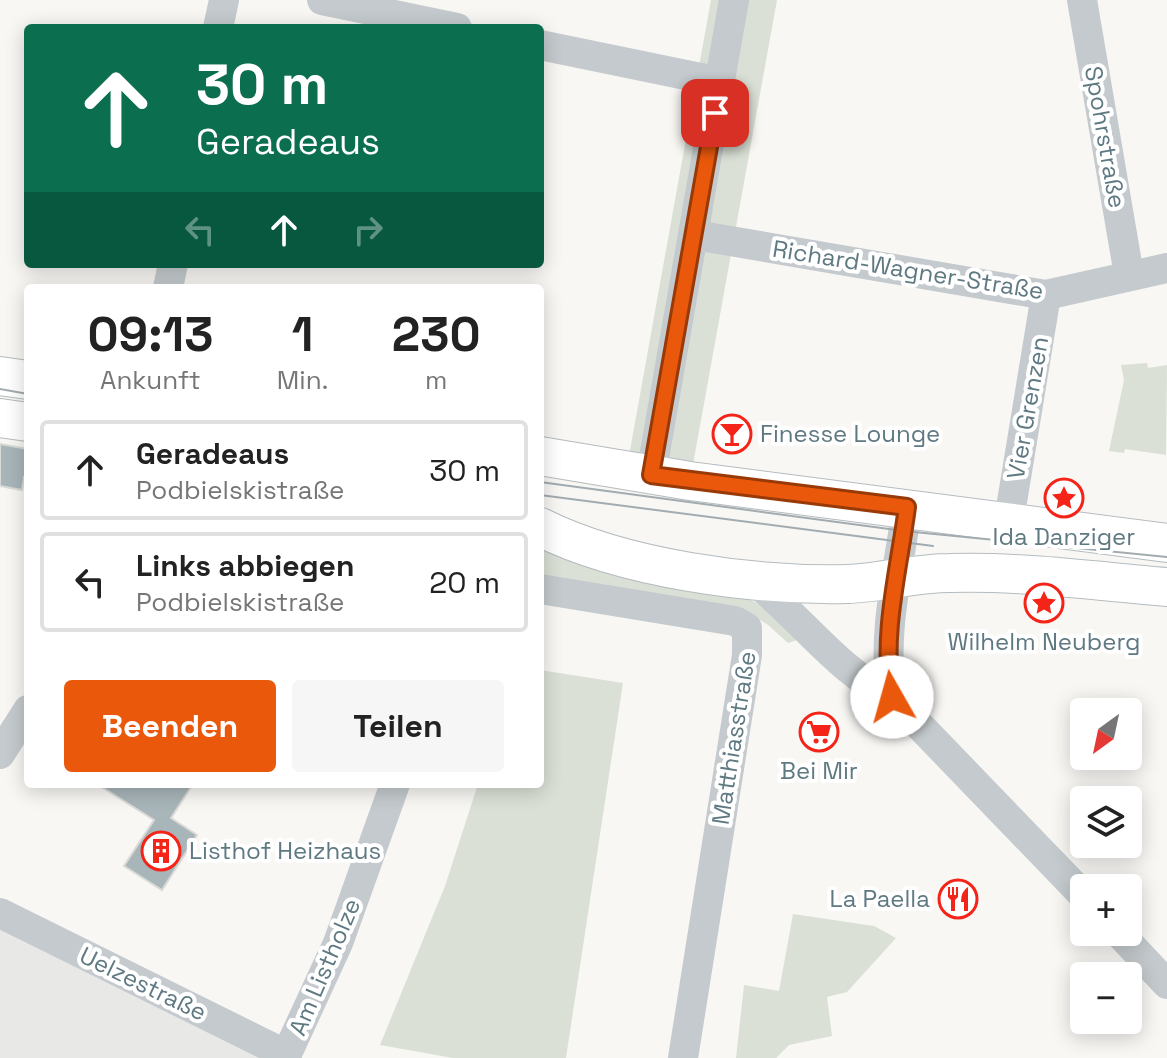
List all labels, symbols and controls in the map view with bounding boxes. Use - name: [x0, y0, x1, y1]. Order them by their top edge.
- text: 30 m: [196, 49, 328, 120]
- icon: ahead: [64, 56, 168, 160]
- street label: Spohrstraße: [1078, 63, 1133, 210]
- pin: [681, 79, 749, 147]
- icon: arrive: [693, 91, 737, 135]
- text: Geradeaus: [196, 119, 380, 165]
- icon: left: [178, 208, 222, 252]
- icon: ahead: [262, 208, 306, 252]
- icon: right: [346, 208, 390, 252]
- street label: Richard-Wagner-Straße: [770, 233, 1046, 306]
- text: 09:13: [87, 304, 213, 365]
- text: 1: [292, 304, 313, 365]
- text: 230: [392, 304, 481, 365]
- street label: Vier Grenzen: [1000, 334, 1055, 482]
- text: Ankunft: [100, 363, 201, 397]
- text: Min.: [277, 363, 328, 397]
- text: m: [425, 363, 447, 397]
- bar icon: Finesse Lounge: [711, 413, 753, 455]
- place label: Finesse Lounge: [760, 418, 940, 449]
- text: Geradeaus: [136, 434, 289, 473]
- icon: ahead: [68, 448, 112, 492]
- text: 30 m: [429, 451, 500, 490]
- text: Podbielskistraße: [136, 473, 344, 507]
- place icon: Ida Danziger: [1043, 477, 1085, 519]
- place label: Ida Danziger: [993, 521, 1135, 552]
- text: Links abbiegen: [136, 546, 354, 585]
- icon: left: [68, 560, 112, 604]
- text: 20 m: [429, 563, 500, 602]
- place icon: Wilhelm Neuberg: [1023, 582, 1065, 624]
- text: Podbielskistraße: [136, 585, 344, 619]
- place label: Wilhelm Neuberg: [948, 626, 1140, 657]
- street label: Matthiasstraße: [704, 649, 763, 827]
- position arrow: [850, 655, 934, 739]
- button: Beenden: [64, 680, 276, 772]
- button: Teilen: [292, 680, 504, 772]
- north arrow: [1070, 698, 1142, 770]
- map controls: [1070, 698, 1142, 1034]
- supermarket icon: Bei Mir: [798, 711, 840, 753]
- place label: Bei Mir: [780, 755, 858, 786]
- button: layers: [1070, 786, 1142, 858]
- building icon: Listhof Heizhaus: [140, 830, 182, 872]
- place label: Listhof Heizhaus: [189, 835, 381, 866]
- button: +: [1070, 874, 1142, 946]
- restaurant icon: La Paella: [937, 878, 979, 920]
- place label: La Paella: [830, 883, 930, 914]
- street label: Am Listholze: [282, 894, 367, 1040]
- street label: Uelzestraße: [75, 939, 212, 1028]
- button: −: [1070, 962, 1142, 1034]

